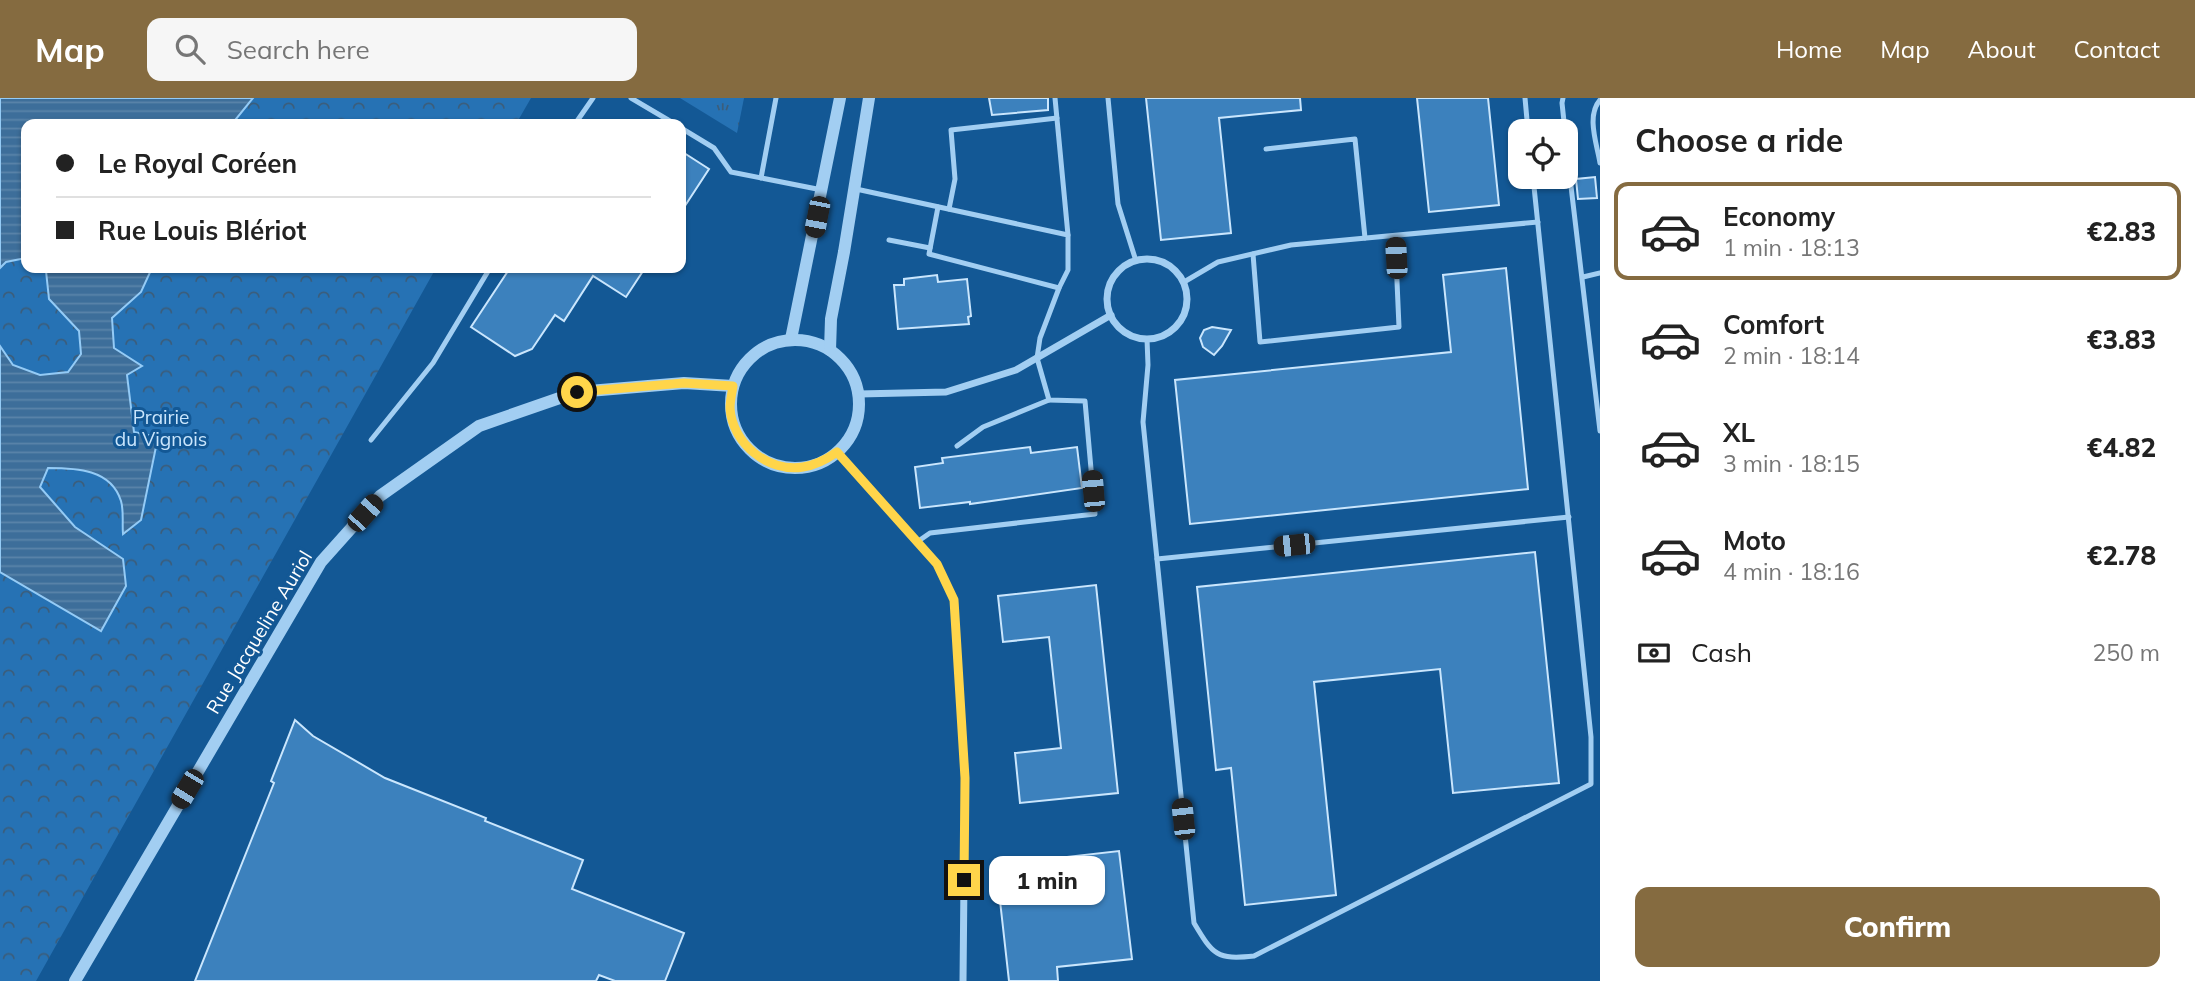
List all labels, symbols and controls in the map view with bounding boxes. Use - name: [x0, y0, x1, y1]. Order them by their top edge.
- search box: [147, 18, 637, 81]
- text: Map: [35, 29, 105, 70]
- icon: search: [171, 30, 209, 68]
- text: Search here: [227, 33, 370, 66]
- text: Home: [1776, 34, 1842, 64]
- text: Map: [1880, 34, 1930, 64]
- text: About: [1968, 34, 2036, 64]
- text: Contact: [2074, 34, 2160, 64]
- map controls: [1508, 119, 1578, 189]
- button: locate: [1508, 119, 1578, 189]
- text: Choose a ride: [1635, 120, 1843, 160]
- text: Le Royal Coréen: [98, 147, 297, 180]
- car: [803, 194, 832, 240]
- icon: car: [1639, 200, 1702, 263]
- text: Economy: [1723, 200, 1835, 233]
- text: Rue Louis Blériot: [98, 214, 306, 247]
- text: €2.83: [2087, 215, 2156, 248]
- text: 1 min · 18:13: [1723, 233, 1860, 262]
- car: [1385, 236, 1408, 280]
- icon: car: [1639, 308, 1702, 371]
- text: Comfort: [1723, 308, 1824, 341]
- text: €3.83: [2087, 323, 2156, 356]
- text: 2 min · 18:14: [1723, 341, 1860, 370]
- route start: [561, 376, 593, 408]
- park label: Prairie du Vignois: [115, 405, 207, 451]
- icon: car: [1639, 416, 1702, 479]
- text: XL: [1723, 416, 1755, 449]
- text: €4.82: [2087, 431, 2156, 464]
- text: 3 min · 18:15: [1723, 449, 1860, 478]
- car: [1081, 469, 1106, 513]
- car: [344, 490, 387, 536]
- icon: car: [1639, 524, 1702, 587]
- text: Moto: [1723, 524, 1786, 557]
- car: [1273, 532, 1316, 558]
- text: €2.78: [2087, 539, 2156, 572]
- street label: Rue Jacqueline Auriol: [201, 546, 317, 718]
- text: 4 min · 18:16: [1723, 557, 1860, 586]
- icon: cash: [1635, 634, 1673, 672]
- text: Cash: [1691, 636, 1752, 669]
- text: 250 m: [2092, 638, 2160, 667]
- car: [168, 766, 207, 812]
- car: [1171, 797, 1196, 841]
- callout: 1 min: [988, 856, 1104, 904]
- route end: [948, 864, 980, 896]
- text: 1 min: [1016, 866, 1078, 895]
- button: Confirm: [1635, 887, 2160, 967]

